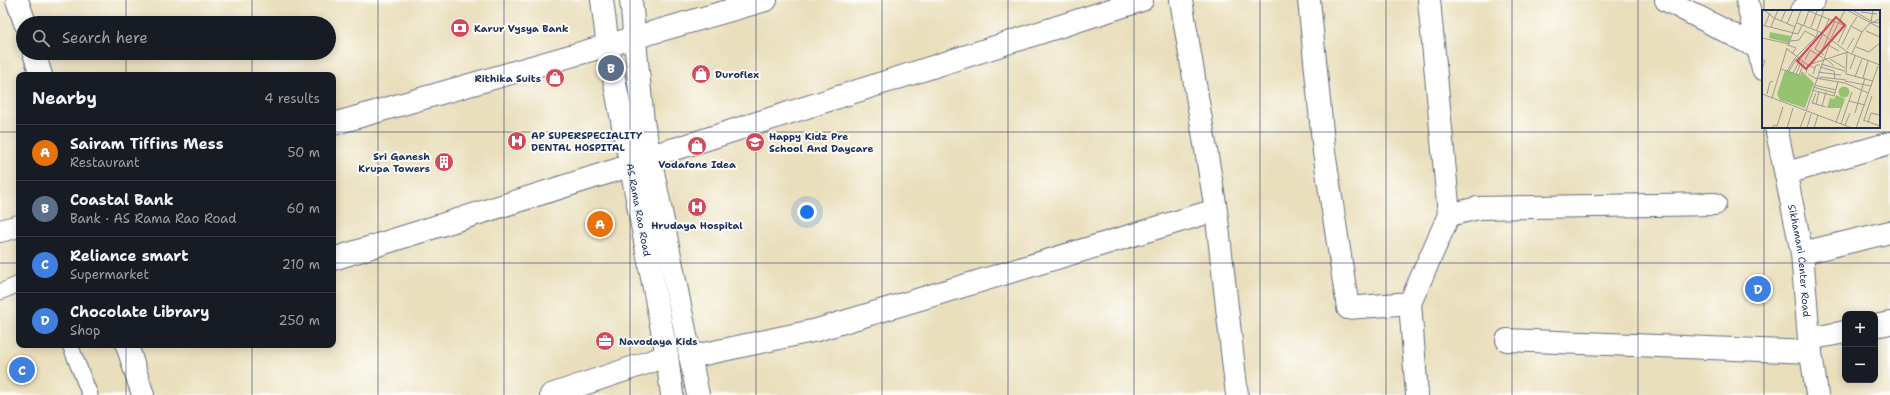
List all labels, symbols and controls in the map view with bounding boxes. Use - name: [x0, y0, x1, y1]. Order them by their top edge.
- inset map: [1762, 10, 1880, 128]
- search box: [16, 16, 336, 60]
- bank icon: Karur Vysya Bank: [449, 17, 471, 39]
- place label: Karur Vysya Bank: [474, 22, 569, 35]
- icon: search: [30, 27, 52, 49]
- text: Search here: [62, 28, 148, 48]
- pin: B: [598, 53, 624, 83]
- shop icon: Duroflex: [690, 63, 712, 85]
- shop icon: Rithika Suits: [544, 67, 566, 89]
- place label: Duroflex: [715, 68, 759, 81]
- place label: Rithika Suits: [474, 72, 541, 85]
- text: Nearby: [32, 87, 97, 109]
- text: 4 results: [264, 90, 320, 107]
- place label: AP SUPERSPECIALITY DENTAL HOSPITAL: [531, 129, 643, 154]
- hospital icon: AP SUPERSPECIALITY DENTAL HOSPITAL: [506, 130, 528, 152]
- place label: Happy Kidz Pre School And Daycare: [769, 130, 874, 155]
- school or university icon: Happy Kidz Pre School And Daycare: [744, 131, 766, 153]
- text: Sairam Tiffins Mess: [70, 134, 224, 154]
- shop icon: Vodafone Idea: [686, 135, 708, 157]
- text: A: [40, 144, 50, 161]
- text: 50 m: [287, 144, 320, 161]
- place label: Sri Ganesh Krupa Towers: [358, 150, 430, 175]
- building icon: Sri Ganesh Krupa Towers: [433, 151, 455, 173]
- text: Restaurant: [70, 154, 140, 171]
- place label: Vodafone Idea: [658, 158, 736, 171]
- street label: AS Rama Rao Road: [624, 162, 654, 258]
- text: Coastal Bank: [70, 190, 174, 210]
- hospital icon: Hrudaya Hospital: [686, 196, 708, 218]
- text: B: [41, 200, 49, 217]
- text: 60 m: [287, 200, 320, 217]
- your location: [797, 202, 817, 222]
- street label: Sikhamani Center Road: [1786, 203, 1814, 318]
- pin: A: [587, 209, 613, 239]
- text: Bank · AS Rama Rao Road: [70, 210, 237, 227]
- place label: Hrudaya Hospital: [651, 219, 743, 232]
- text: Reliance smart: [70, 246, 189, 266]
- text: C: [41, 256, 49, 273]
- text: 210 m: [282, 256, 320, 273]
- text: Supermarket: [70, 266, 149, 283]
- pin: D: [1745, 274, 1771, 304]
- text: Chocolate Library: [70, 302, 209, 322]
- map controls: [1842, 311, 1878, 383]
- button: +: [1842, 311, 1878, 347]
- text: D: [40, 312, 50, 329]
- text: 250 m: [279, 312, 320, 329]
- text: Shop: [70, 322, 100, 339]
- office icon: Navodaya Kids: [594, 330, 616, 352]
- place label: Navodaya Kids: [619, 335, 698, 348]
- button: −: [1842, 347, 1878, 383]
- pin: C: [9, 355, 35, 385]

